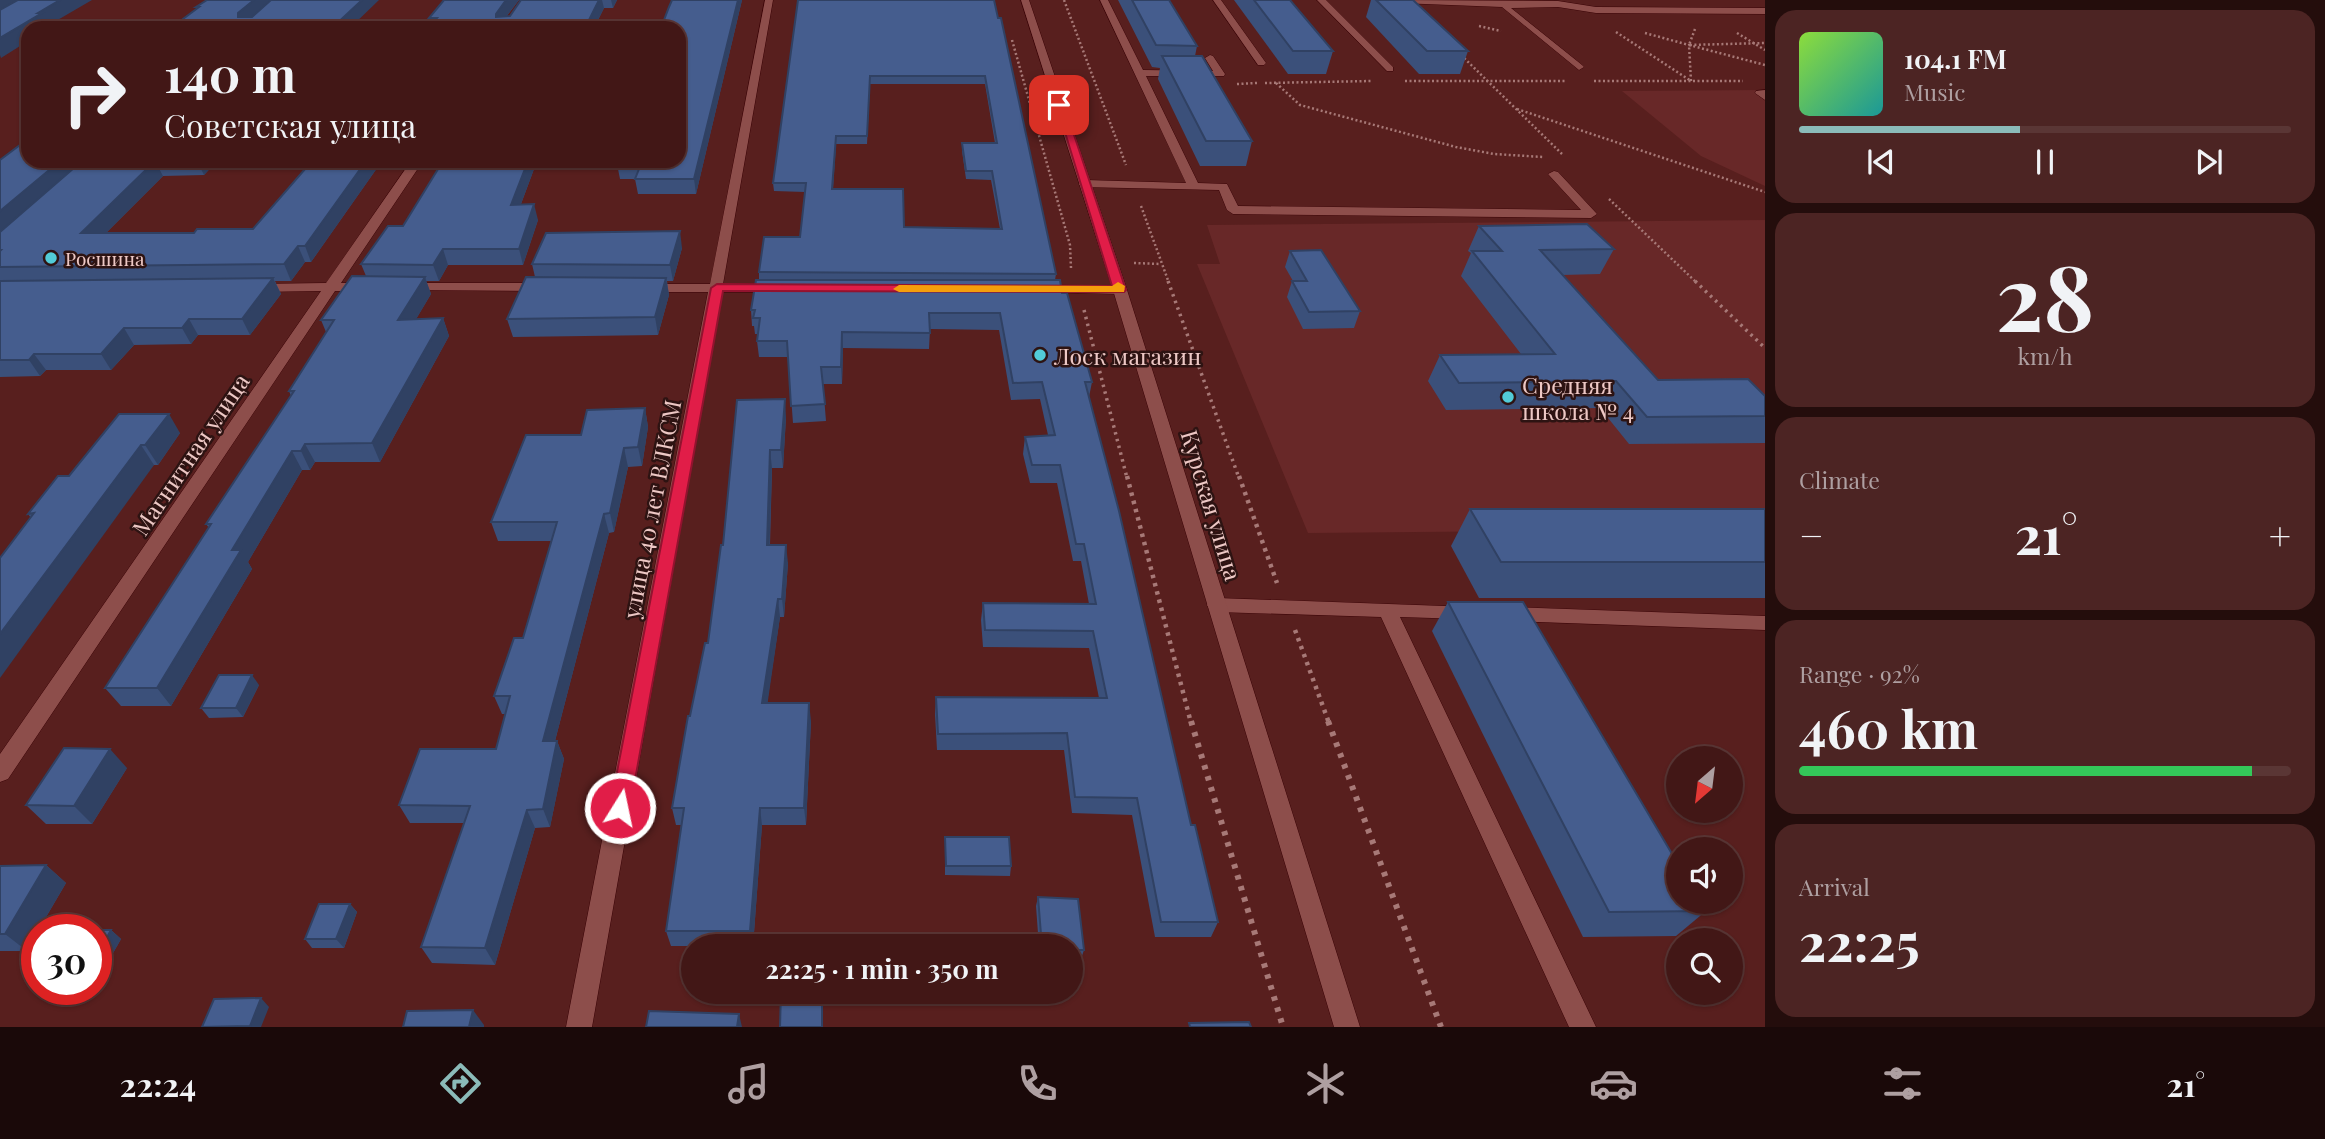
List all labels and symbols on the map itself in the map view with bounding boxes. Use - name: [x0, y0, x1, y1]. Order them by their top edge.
- pin: [1029, 75, 1089, 135]
- place label: Росшина: [65, 245, 145, 271]
- marker: Росшина: [43, 250, 59, 266]
- place label: Лоск магазин: [1053, 340, 1201, 371]
- marker: Лоск магазин: [1032, 347, 1048, 363]
- street label: Магнитная улица: [124, 367, 256, 541]
- place label: Средняя школа № 4: [1522, 369, 1634, 426]
- marker: Средняя школа № 4: [1500, 389, 1516, 405]
- street label: улица 40 лет ВЛКСМ: [614, 397, 687, 622]
- street label: Курская улица: [1174, 426, 1250, 584]
- north arrow: [1666, 746, 1743, 822]
- position arrow: [583, 771, 657, 845]
- speed limit sign: 30: [21, 914, 112, 1005]

